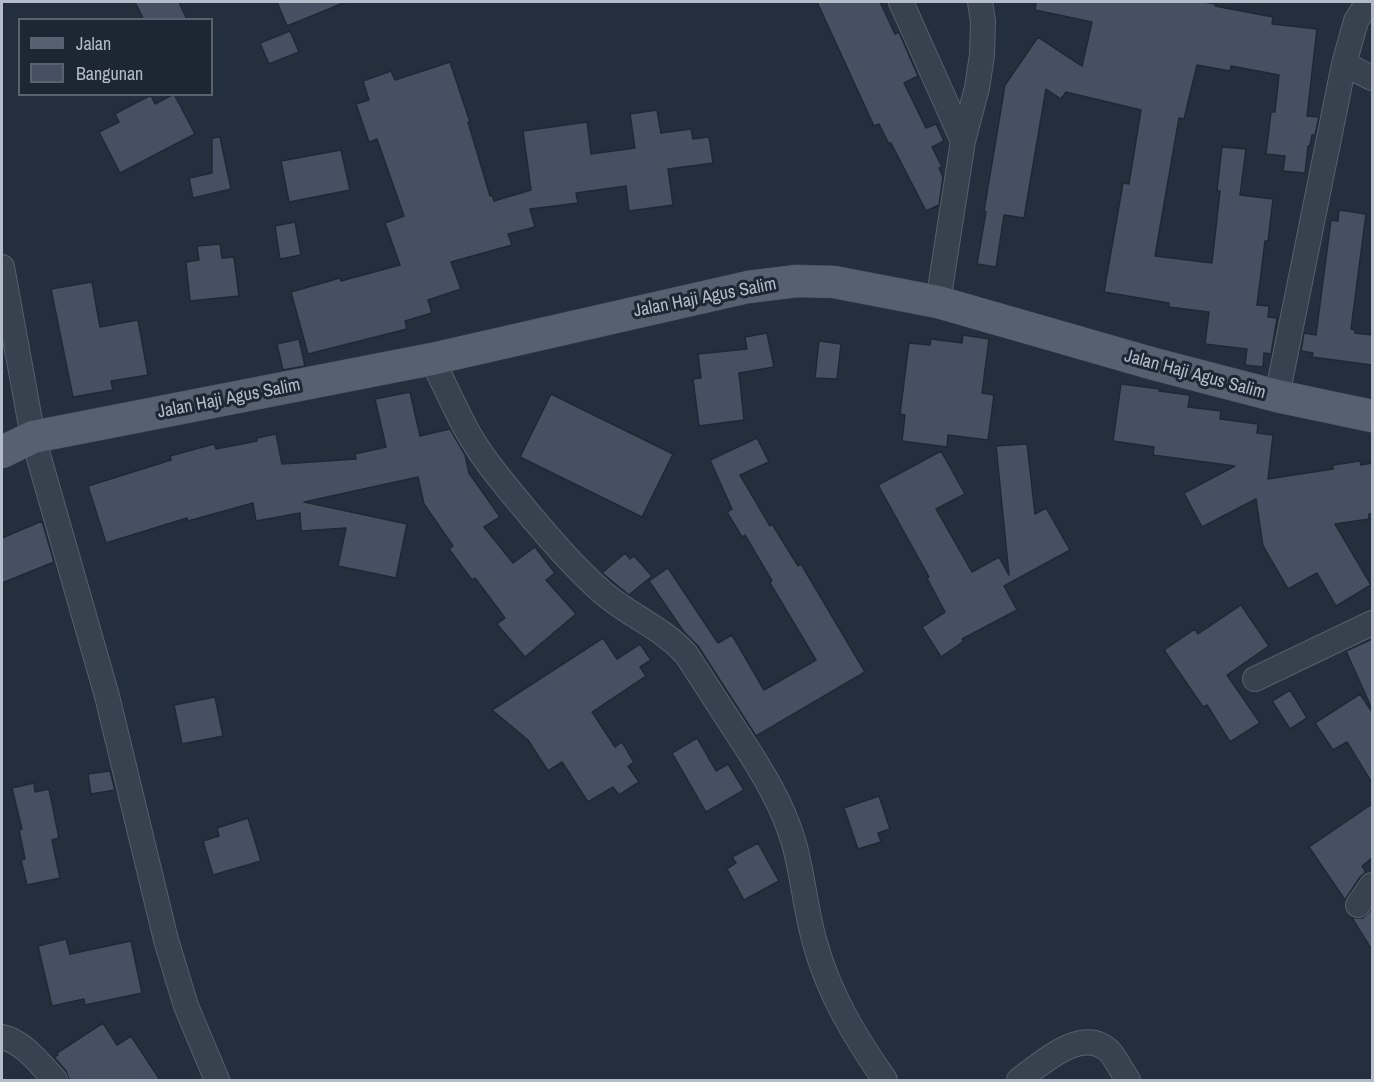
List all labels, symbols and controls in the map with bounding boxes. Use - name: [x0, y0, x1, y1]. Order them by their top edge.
- legend: [18, 18, 213, 96]
- text: Jalan: [76, 31, 111, 56]
- text: Bangunan: [76, 61, 143, 86]
- street label: Jalan Haji Agus Salim: [632, 274, 778, 322]
- street label: Jalan Haji Agus Salim: [1122, 346, 1268, 404]
- street label: Jalan Haji Agus Salim: [156, 375, 302, 423]

